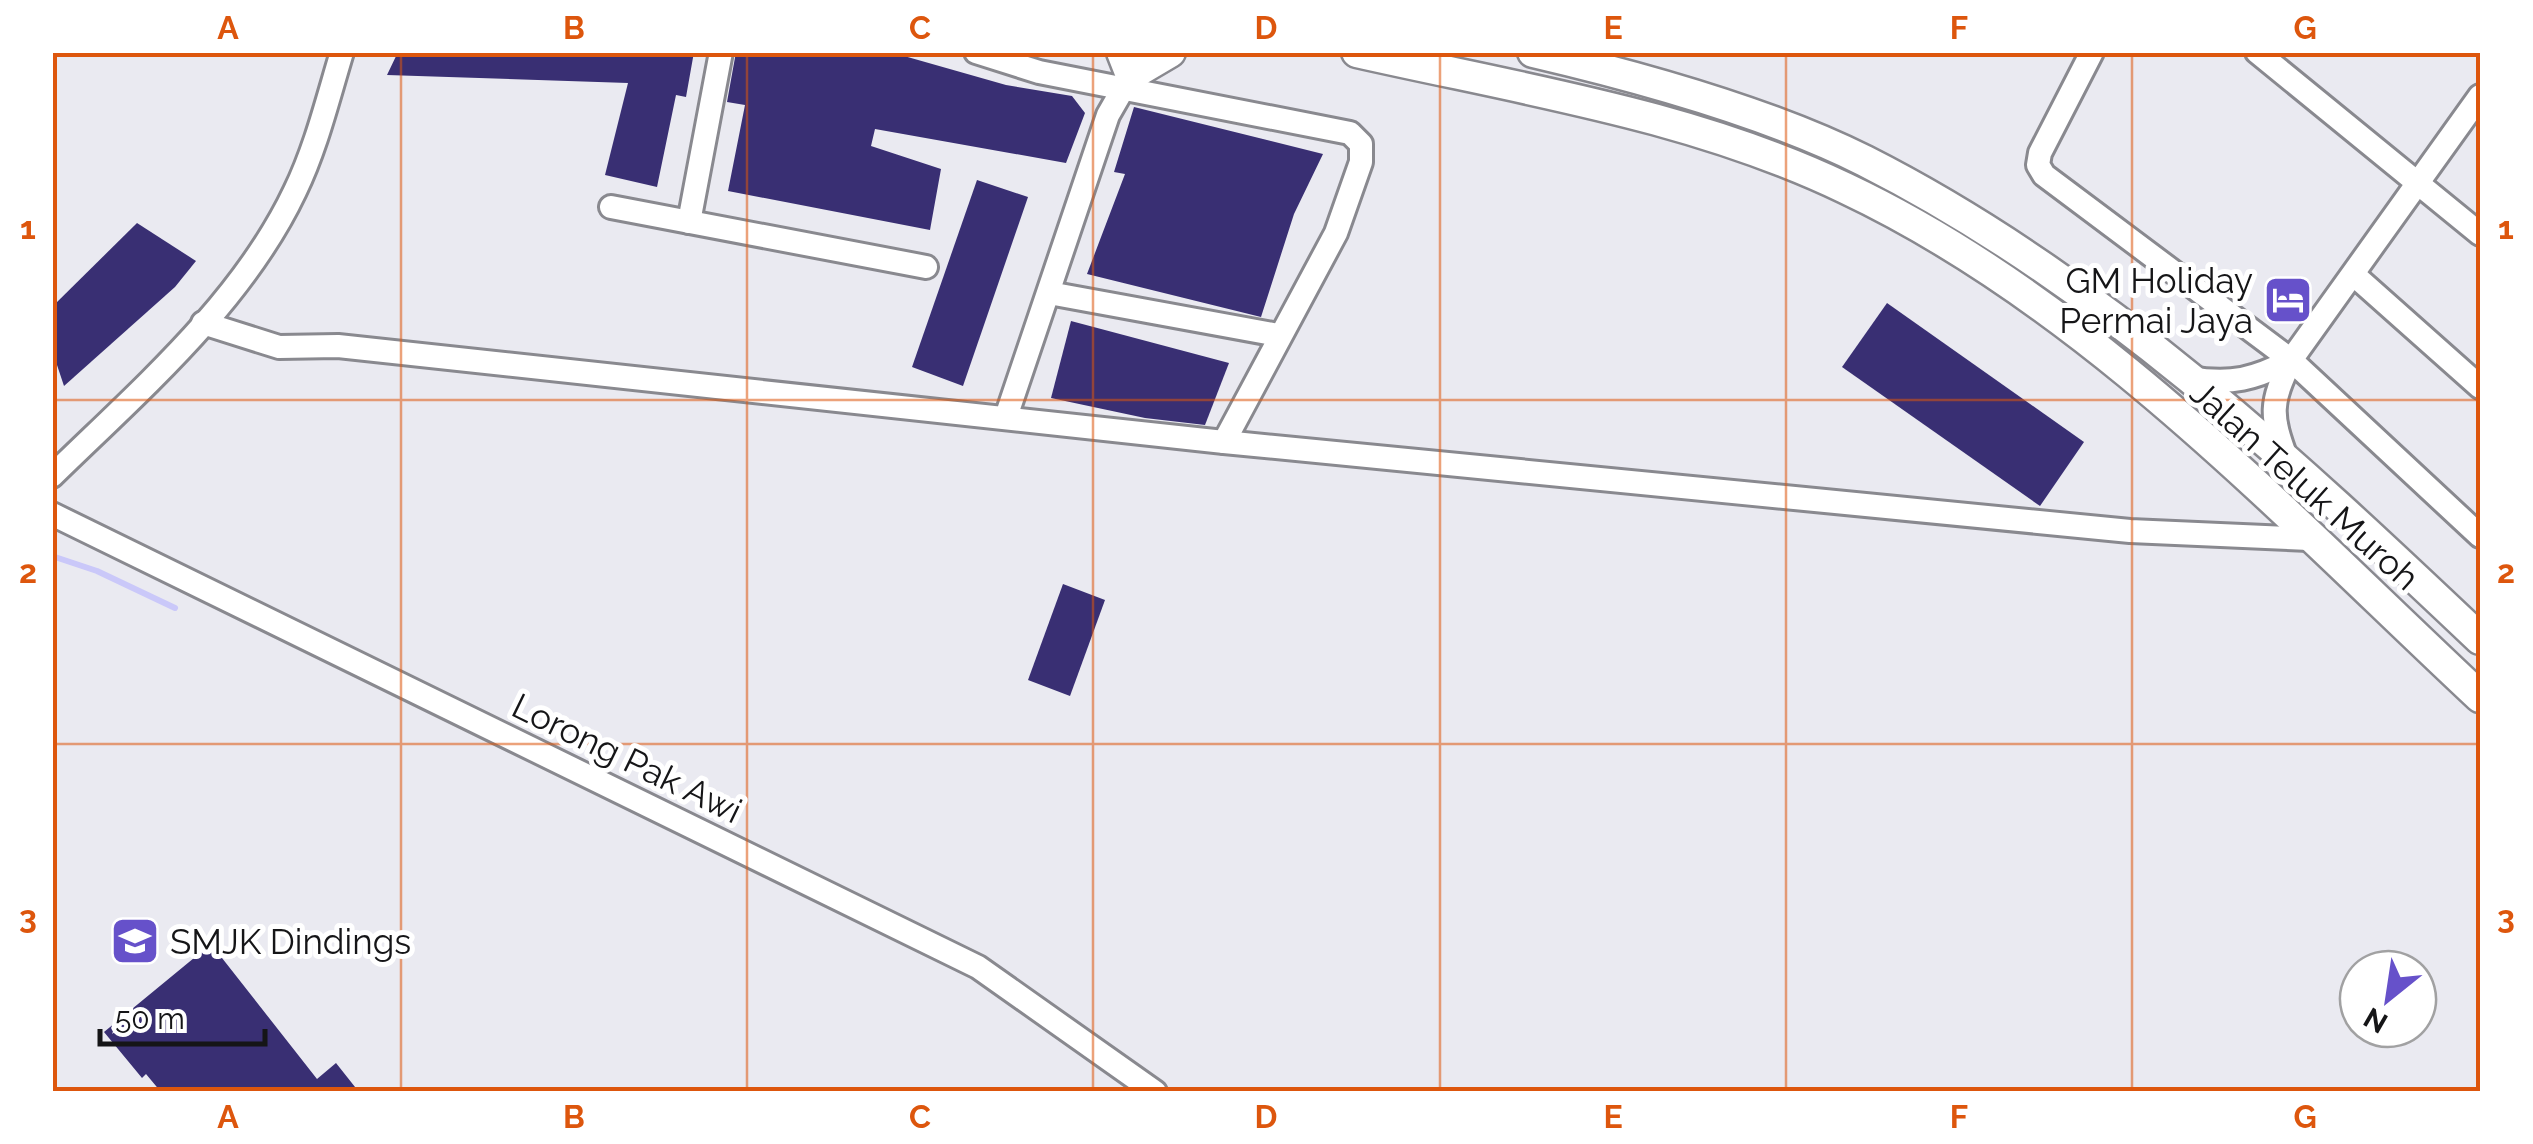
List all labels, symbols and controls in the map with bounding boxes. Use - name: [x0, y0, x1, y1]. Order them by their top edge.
- text: A: [217, 9, 239, 46]
- text: B: [563, 9, 585, 46]
- text: C: [909, 9, 931, 46]
- text: D: [1255, 9, 1277, 46]
- text: E: [1603, 9, 1623, 46]
- text: F: [1950, 9, 1968, 46]
- text: G: [2293, 9, 2317, 46]
- text: 1: [20, 209, 36, 246]
- text: 1: [2498, 209, 2514, 246]
- place label: GM Holiday Permai Jaya: [2059, 260, 2253, 341]
- hotel icon: GM Holiday Permai Jaya: [2262, 274, 2314, 326]
- street label: Jalan Teluk Muroh: [2183, 372, 2427, 598]
- text: 2: [19, 553, 37, 590]
- text: 2: [2497, 553, 2515, 590]
- street label: Lorong Pak Awi: [506, 685, 748, 831]
- text: 3: [19, 898, 37, 935]
- text: 3: [2497, 898, 2515, 935]
- school or university icon: SMJK Dindings: [109, 915, 161, 967]
- place label: SMJK Dindings: [170, 921, 411, 962]
- north arrow: [2338, 949, 2438, 1049]
- scale bar: [100, 984, 265, 1046]
- text: 50 m: [115, 1001, 185, 1036]
- text: N: [2358, 1001, 2393, 1040]
- text: A: [217, 1098, 239, 1135]
- text: B: [563, 1098, 585, 1135]
- text: C: [909, 1098, 931, 1135]
- text: D: [1255, 1098, 1277, 1135]
- text: E: [1603, 1098, 1623, 1135]
- text: F: [1950, 1098, 1968, 1135]
- text: G: [2293, 1098, 2317, 1135]

